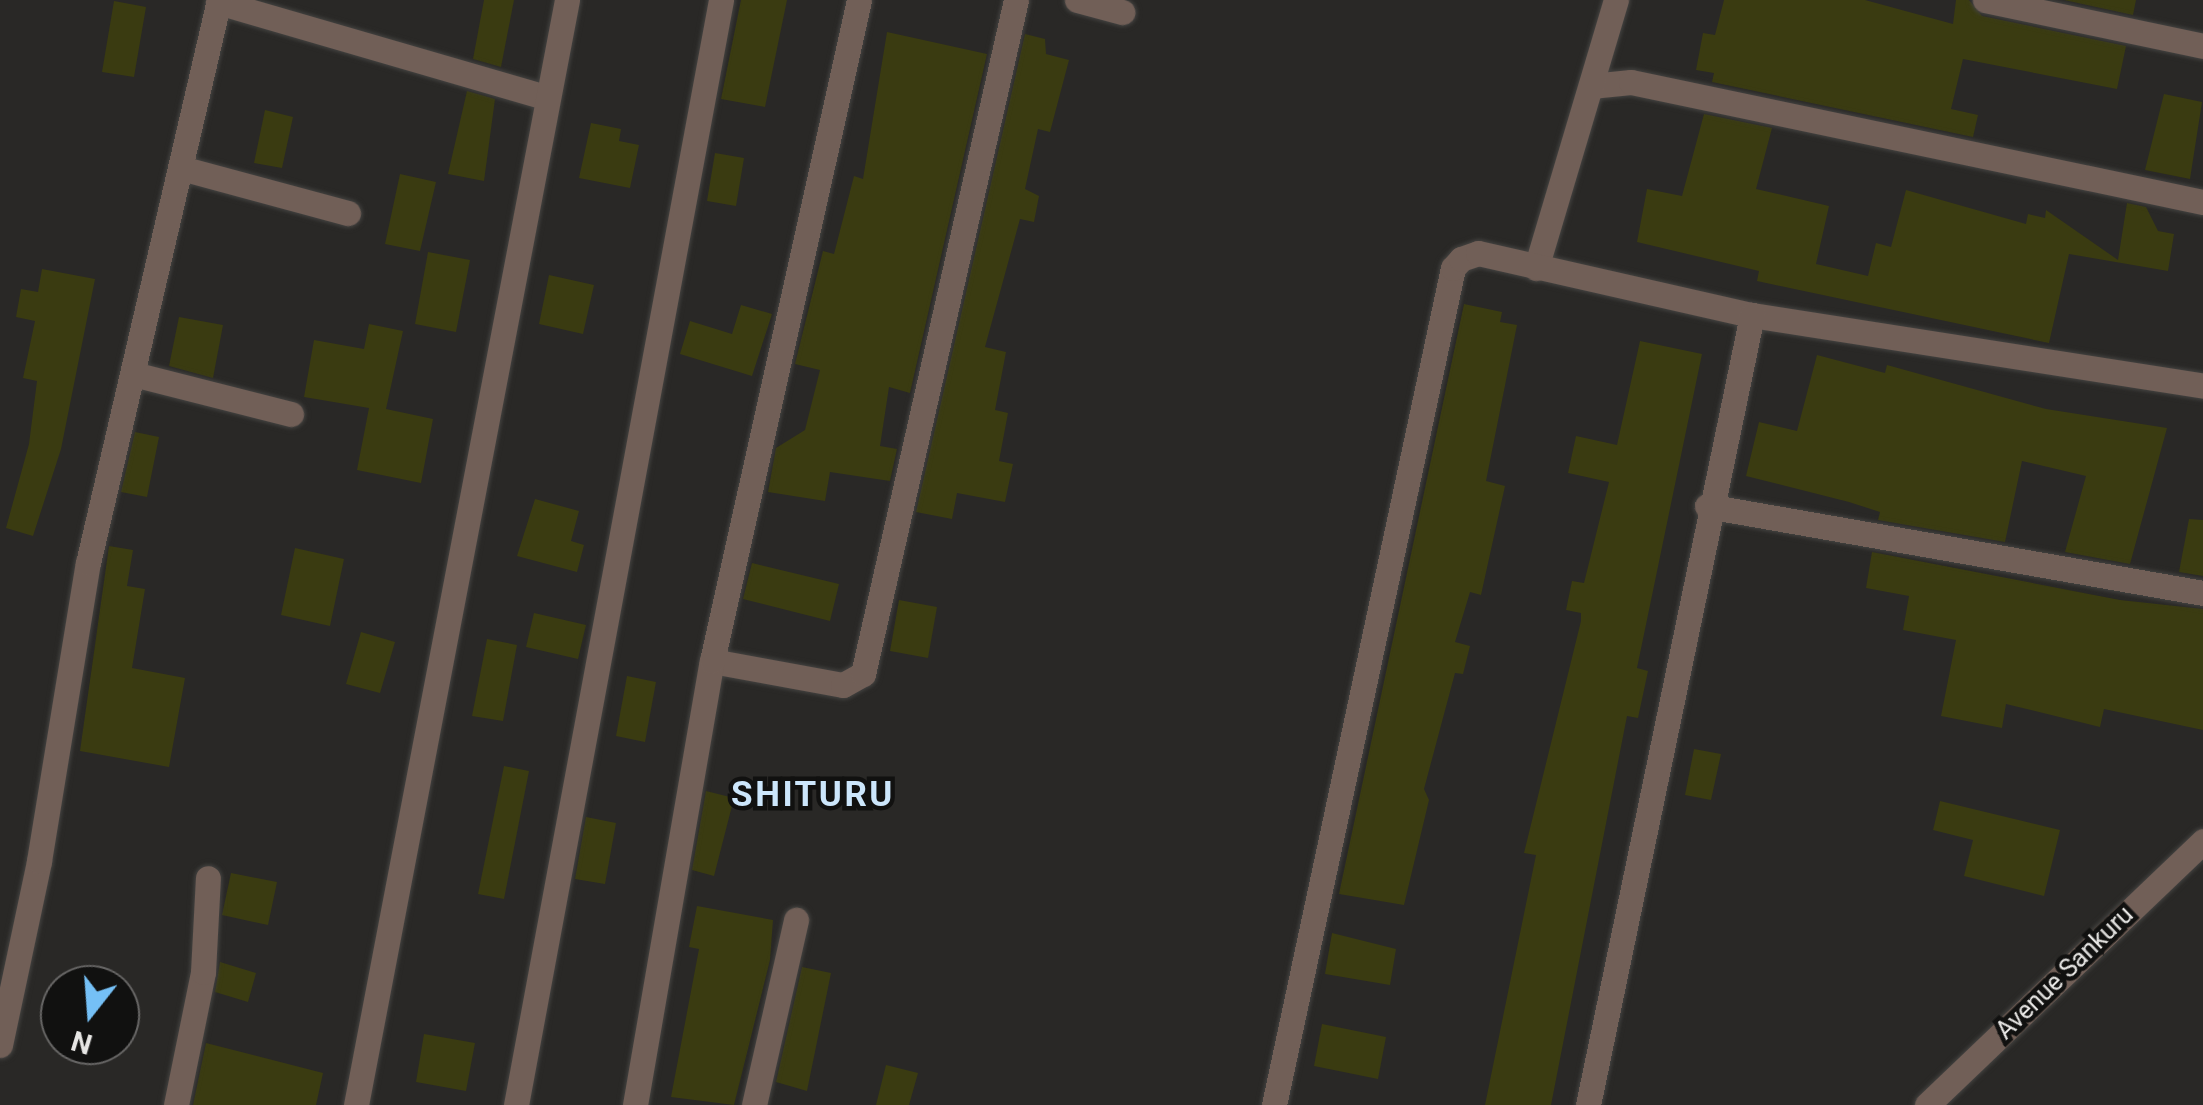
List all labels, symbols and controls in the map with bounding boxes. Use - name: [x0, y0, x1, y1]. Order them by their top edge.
- district label: SHITURU: [731, 774, 895, 816]
- street label: Avenue Sankuru: [1990, 900, 2140, 1046]
- north arrow: [40, 965, 140, 1065]
- text: N: [67, 1024, 96, 1061]

